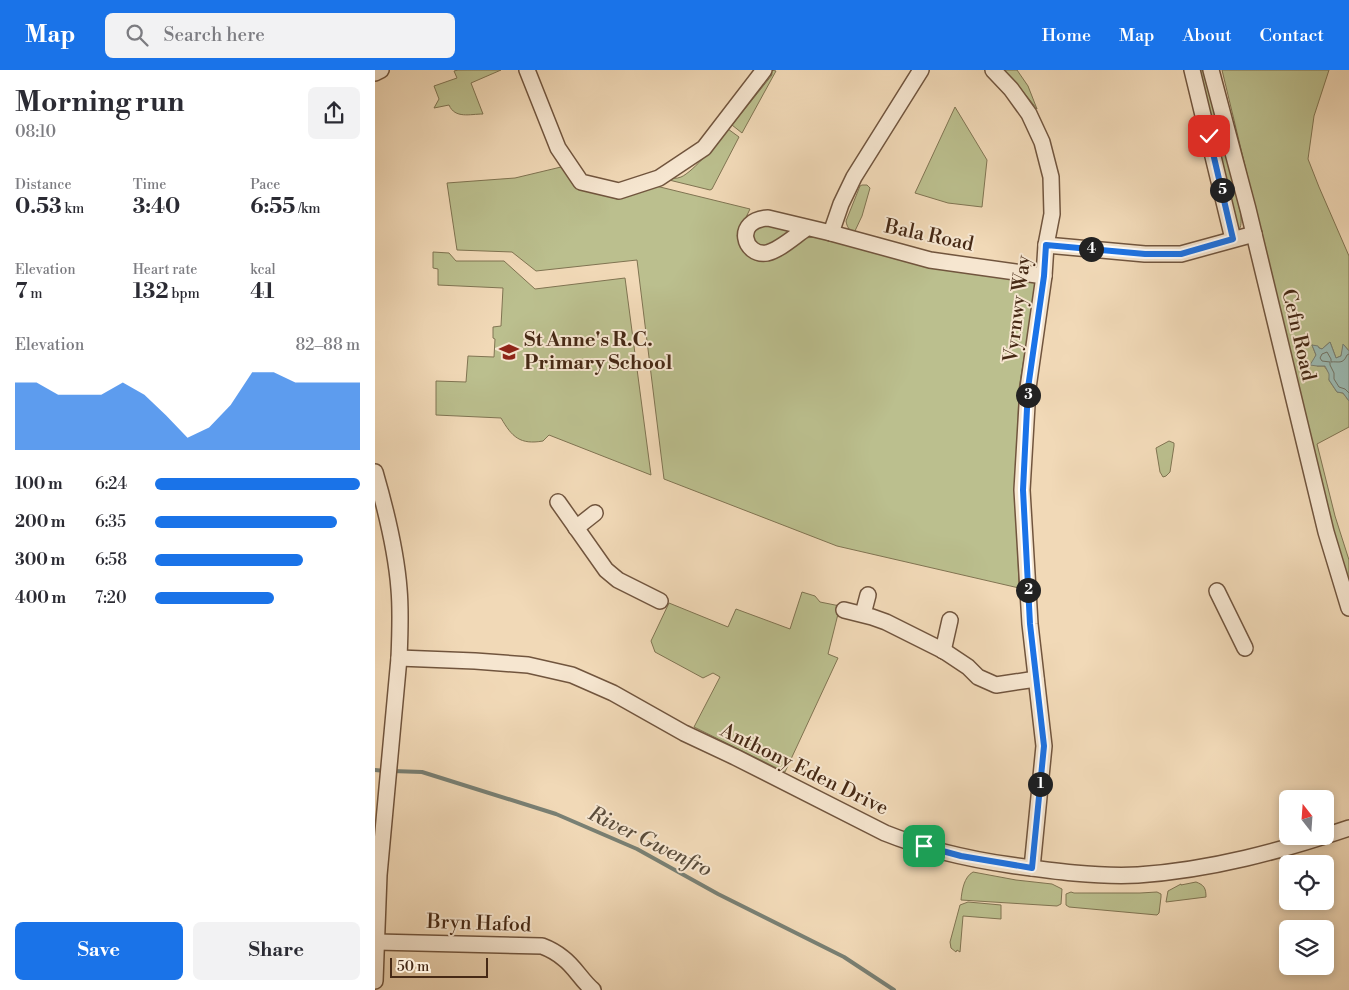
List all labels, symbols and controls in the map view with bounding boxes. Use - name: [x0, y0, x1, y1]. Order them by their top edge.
- search box: [105, 13, 455, 58]
- text: Map: [25, 20, 75, 50]
- icon: search: [123, 21, 151, 49]
- text: Search here: [163, 23, 265, 47]
- text: Home: [1042, 24, 1091, 47]
- text: Map: [1119, 24, 1155, 47]
- text: About: [1183, 24, 1232, 47]
- text: Contact: [1260, 24, 1324, 47]
- text: Morning run: [15, 85, 184, 120]
- button: share: [308, 87, 360, 139]
- pin: [1188, 115, 1230, 157]
- text: 08:10: [15, 122, 56, 142]
- icon: check: [1195, 122, 1223, 150]
- text: Distance: [15, 176, 72, 194]
- text: Time: [133, 176, 166, 194]
- text: Pace: [250, 176, 280, 194]
- pin: 5: [1209, 178, 1235, 202]
- text: 5: [1218, 181, 1227, 199]
- text: 0.53: [15, 194, 62, 220]
- text: 3:40: [133, 194, 180, 220]
- text: 6:55: [250, 194, 295, 220]
- text: km: [62, 200, 84, 218]
- text: /km: [295, 200, 320, 218]
- street label: Bala Road: [881, 214, 977, 258]
- pin: 4: [1079, 236, 1103, 262]
- text: 4: [1087, 240, 1096, 258]
- street label: Vyrnwy Way: [999, 254, 1037, 365]
- text: Elevation: [15, 261, 76, 279]
- text: Heart rate: [133, 261, 197, 279]
- text: kcal: [250, 261, 276, 279]
- text: 7: [15, 279, 27, 305]
- text: 132: [133, 279, 169, 305]
- text: 41: [250, 279, 274, 305]
- text: m: [27, 285, 43, 303]
- text: bpm: [169, 285, 200, 303]
- street label: Cefn Road: [1275, 287, 1321, 384]
- place label: St Anne's R.C. Primary School: [524, 328, 673, 376]
- text: Elevation: [15, 335, 84, 355]
- text: 82–88 m: [296, 335, 360, 355]
- school or university icon: St Anne's R.C. Primary School: [498, 341, 520, 363]
- pin: 3: [1015, 382, 1041, 408]
- text: 3: [1024, 386, 1033, 404]
- text: 100 m: [15, 474, 63, 494]
- text: 6:24: [95, 474, 127, 494]
- text: 200 m: [15, 512, 65, 532]
- text: 6:35: [95, 512, 126, 532]
- text: 300 m: [15, 550, 65, 570]
- text: 6:58: [95, 550, 127, 570]
- pin: 2: [1015, 578, 1041, 602]
- text: 2: [1024, 581, 1033, 599]
- text: 400 m: [15, 588, 66, 608]
- text: 7:20: [95, 588, 127, 608]
- street label: Anthony Eden Drive: [715, 718, 892, 822]
- pin: 1: [1027, 772, 1053, 796]
- text: 1: [1037, 775, 1044, 793]
- north arrow: [1279, 790, 1334, 845]
- map controls: [1279, 790, 1334, 975]
- water label: River Gwenfro: [583, 800, 716, 883]
- pin: [903, 825, 945, 867]
- icon: arrive: [910, 832, 938, 860]
- button: locate: [1279, 855, 1334, 910]
- street label: Bryn Hafod: [425, 910, 532, 938]
- button: layers: [1279, 920, 1334, 975]
- button: Save: [15, 922, 183, 980]
- button: Share: [193, 922, 360, 980]
- scale bar: [390, 955, 487, 978]
- text: 50 m: [397, 958, 429, 976]

